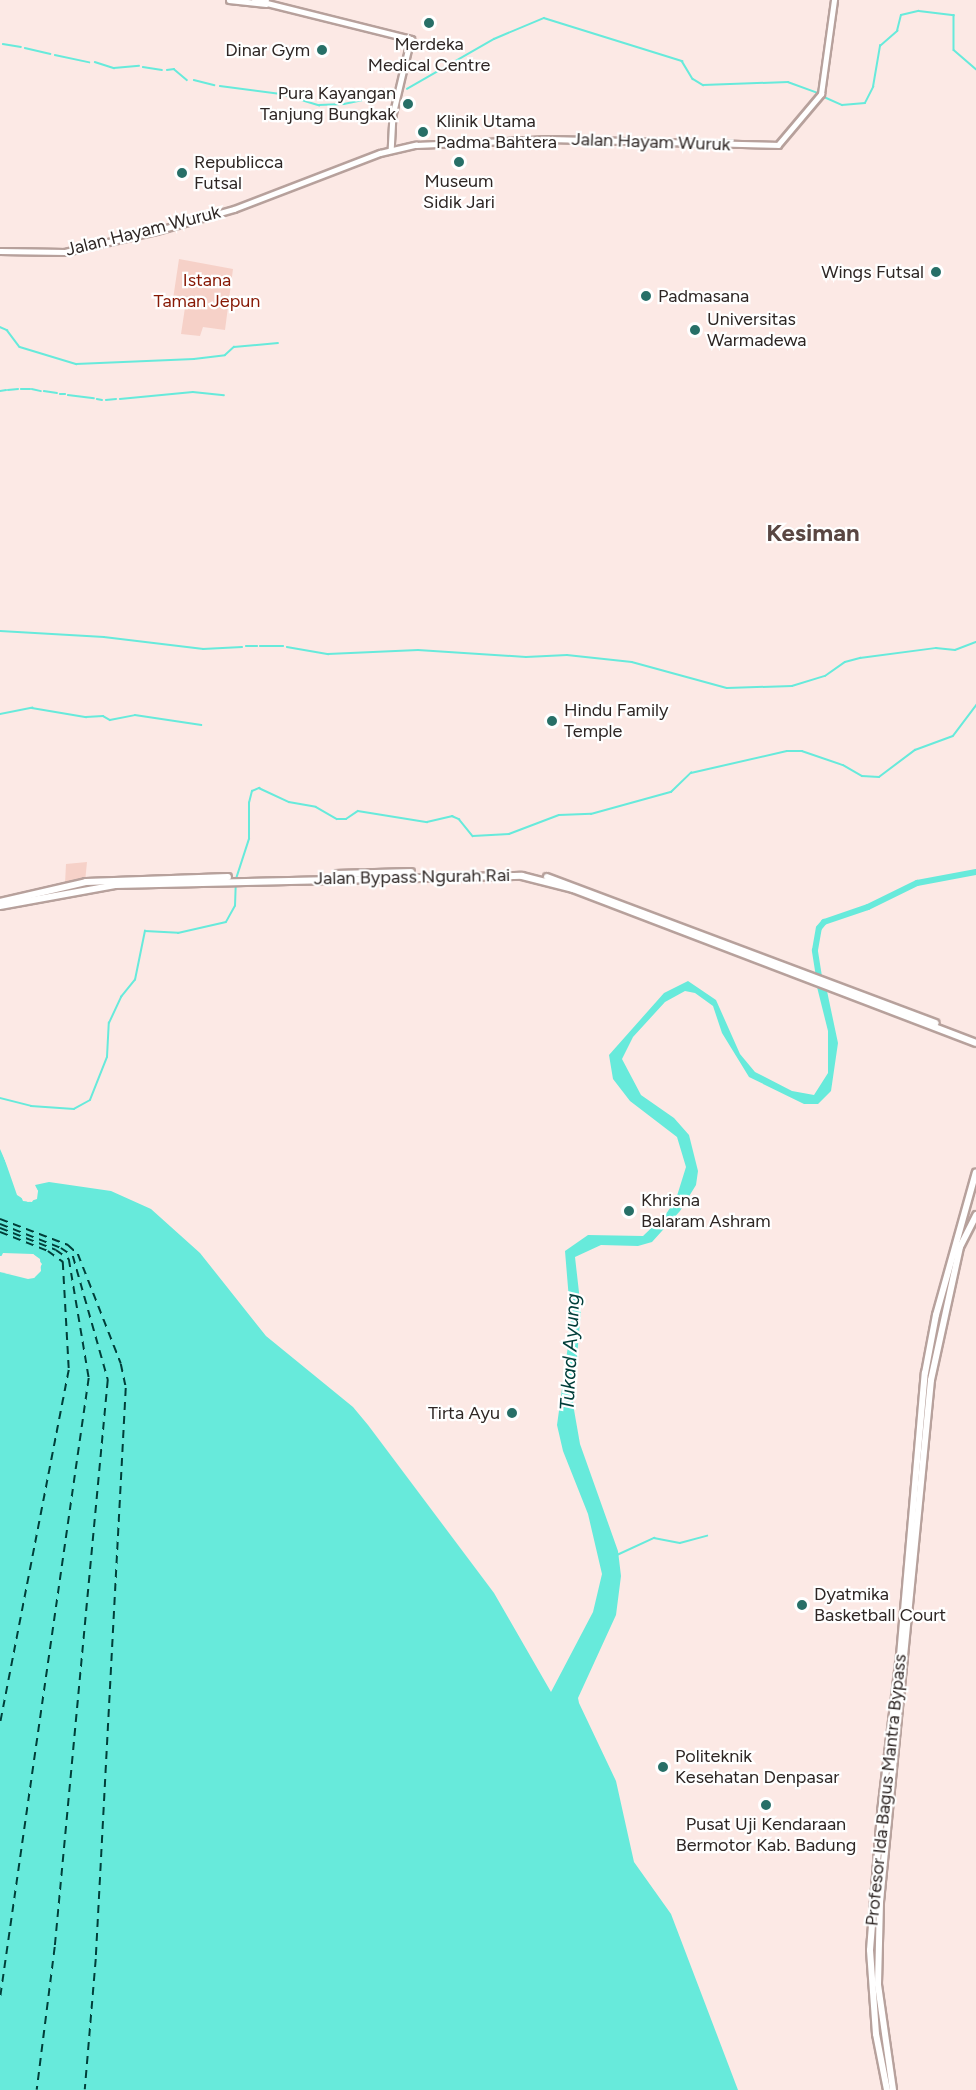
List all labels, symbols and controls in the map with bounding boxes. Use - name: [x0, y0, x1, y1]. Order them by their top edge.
- marker: Merdeka Medical Centre: [420, 14, 438, 32]
- place label: Merdeka Medical Centre: [368, 34, 490, 76]
- place label: Dinar Gym: [225, 39, 310, 61]
- marker: Dinar Gym: [315, 43, 329, 57]
- place label: Pura Kayangan Tanjung Bungkak: [260, 83, 396, 125]
- marker: Pura Kayangan Tanjung Bungkak: [401, 97, 415, 111]
- place label: Klinik Utama Padma Bahtera: [436, 111, 557, 154]
- marker: Klinik Utama Padma Bahtera: [414, 123, 432, 141]
- street label: Jalan Hayam Wuruk: [571, 128, 731, 156]
- place label: Republicca Futsal: [194, 152, 283, 195]
- marker: Museum Sidik Jari: [452, 155, 466, 169]
- marker: Republicca Futsal: [175, 166, 189, 180]
- place label: Museum Sidik Jari: [423, 171, 495, 213]
- street label: Jalan Hayam Wuruk: [63, 201, 223, 261]
- place label: Wings Futsal: [821, 261, 924, 283]
- marker: Wings Futsal: [929, 265, 943, 279]
- park label: Istana Taman Jepun: [154, 270, 260, 312]
- place label: Padmasana: [658, 285, 749, 307]
- marker: Padmasana: [639, 289, 653, 303]
- place label: Universitas Warmadewa: [707, 309, 807, 352]
- marker: Universitas Warmadewa: [688, 323, 702, 337]
- district label: Kesiman: [766, 519, 860, 547]
- place label: Hindu Family Temple: [564, 700, 669, 742]
- marker: Hindu Family Temple: [545, 714, 559, 728]
- street label: Jalan Bypass Ngurah Rai: [314, 864, 510, 890]
- place label: Khrisna Balaram Ashram: [641, 1190, 771, 1232]
- marker: Khrisna Balaram Ashram: [622, 1204, 636, 1218]
- water label: Tukad Ayung: [555, 1293, 585, 1411]
- place label: Tirta Ayu: [428, 1402, 500, 1424]
- marker: Tirta Ayu: [505, 1406, 519, 1420]
- place label: Dyatmika Basketball Court: [814, 1584, 946, 1626]
- marker: Dyatmika Basketball Court: [795, 1598, 809, 1612]
- street label: Profesor Ida Bagus Mantra Bypass: [861, 1653, 911, 1927]
- place label: Politeknik Kesehatan Denpasar: [675, 1746, 839, 1788]
- marker: Politeknik Kesehatan Denpasar: [656, 1760, 670, 1774]
- marker: Pusat Uji Kendaraan Bermotor Kab. Badung: [759, 1798, 773, 1812]
- place label: Pusat Uji Kendaraan Bermotor Kab. Badung: [676, 1814, 856, 1856]

